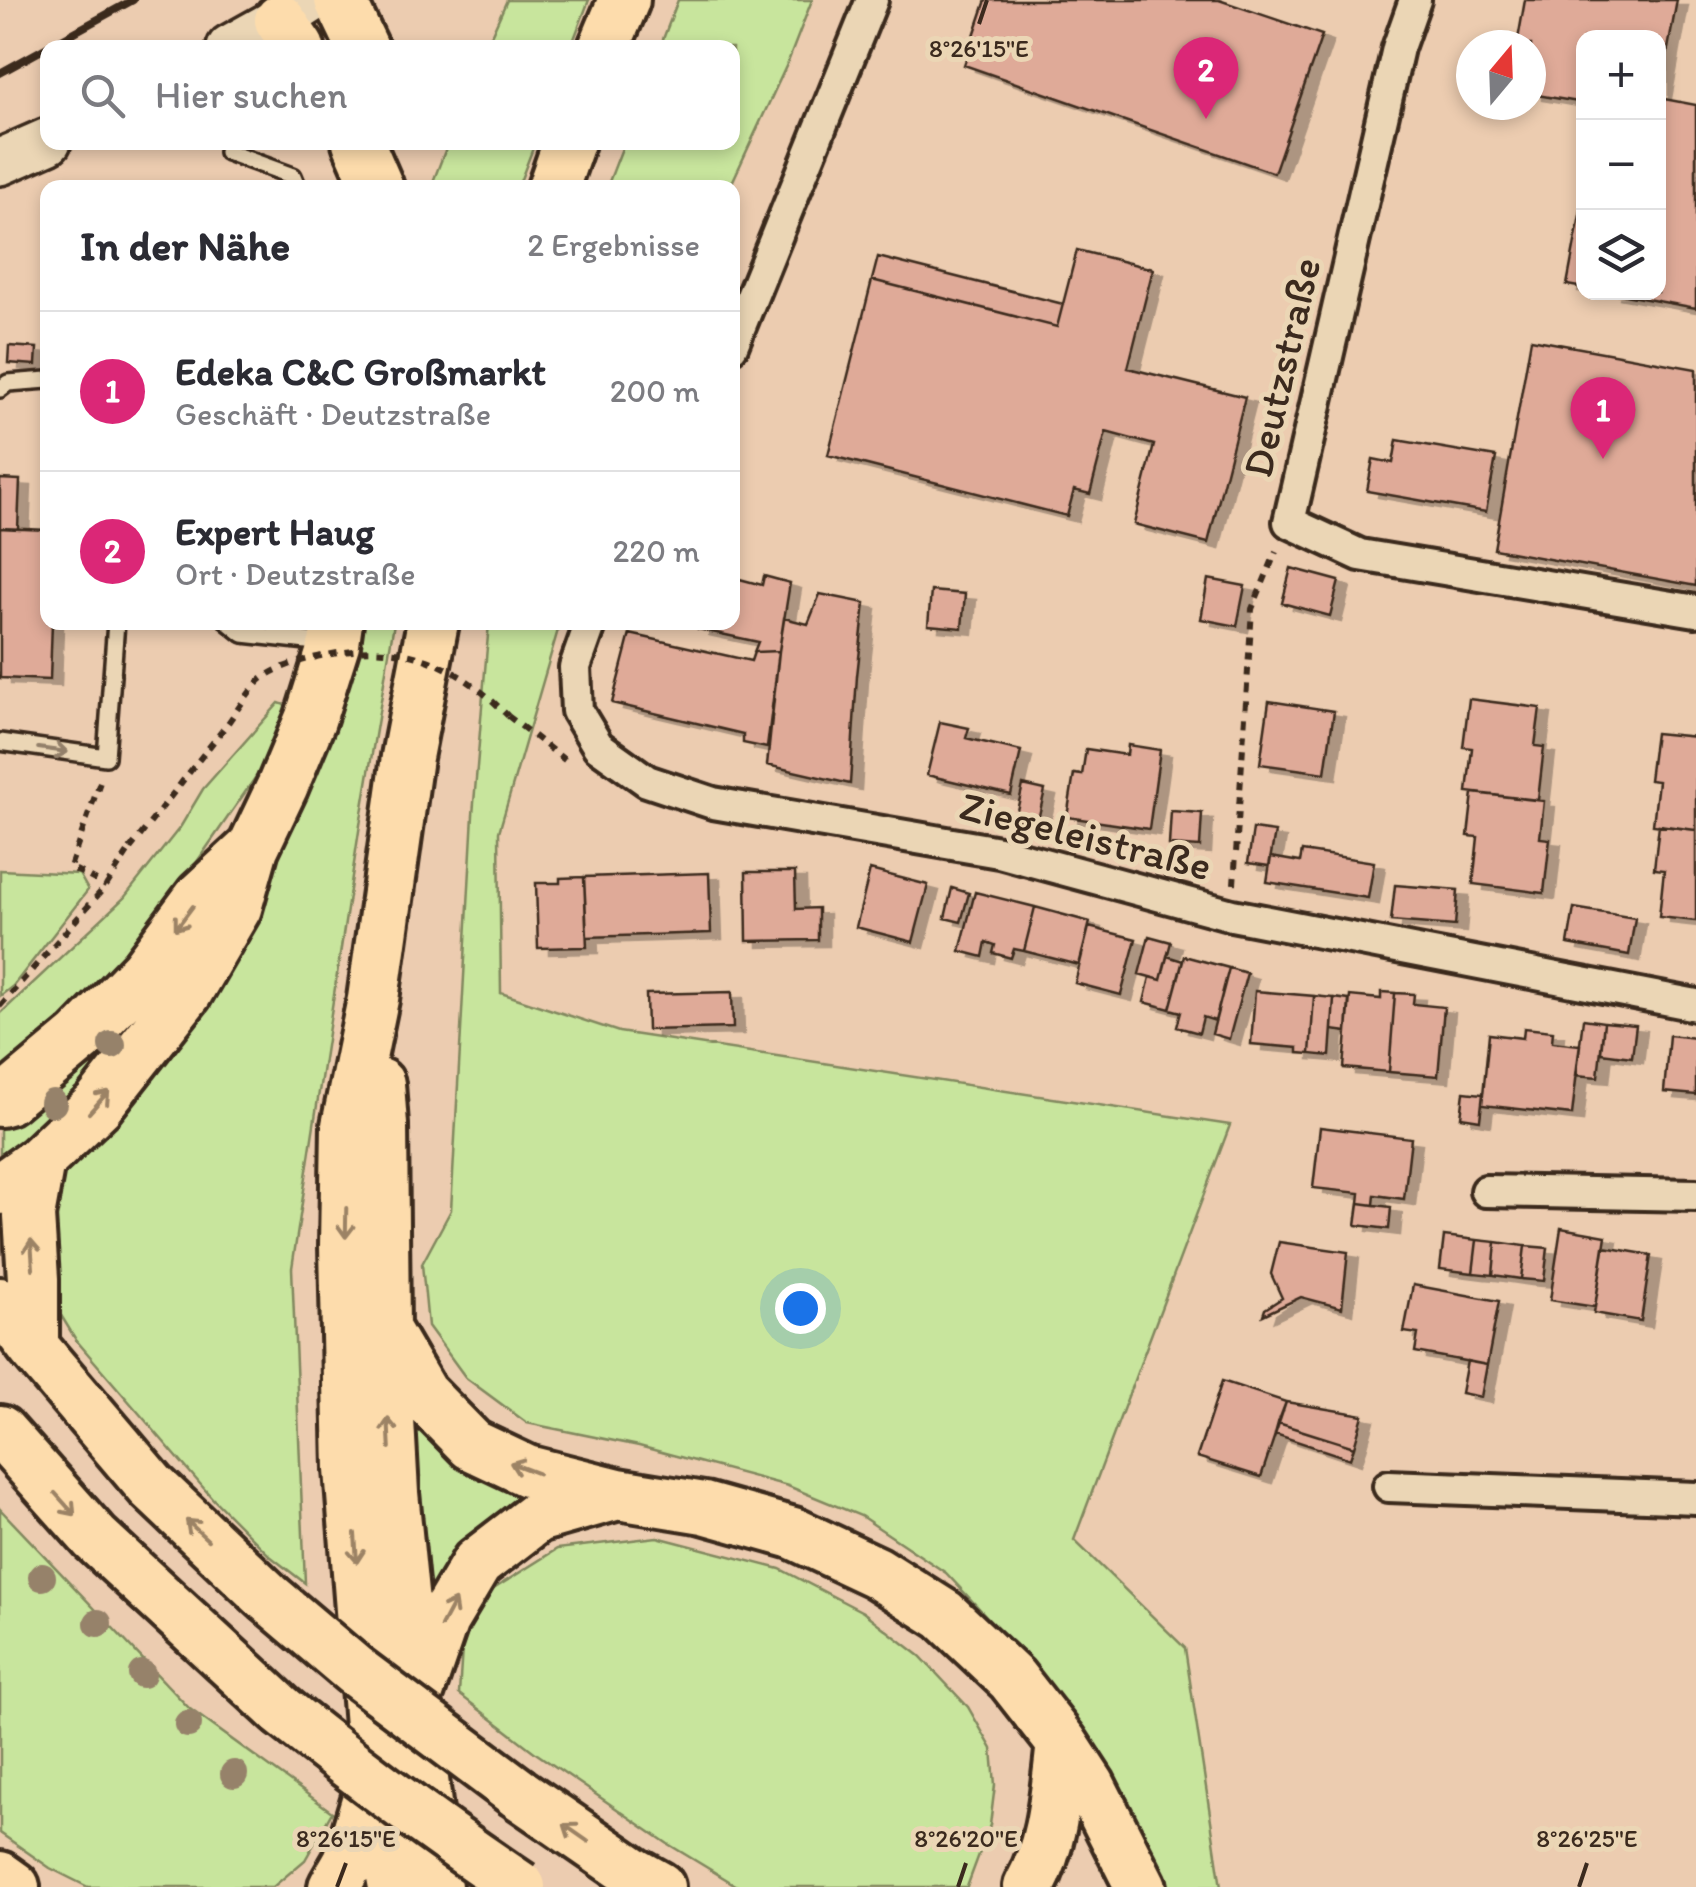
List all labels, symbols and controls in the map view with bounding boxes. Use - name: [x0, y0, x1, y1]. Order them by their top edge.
- north arrow: [1456, 30, 1546, 120]
- map controls: [1576, 30, 1666, 300]
- button: +: [1576, 30, 1666, 120]
- text: 8°26'15"E: [929, 33, 1029, 63]
- pin: 2: [1174, 36, 1238, 119]
- search box: [40, 40, 740, 150]
- icon: search: [75, 68, 130, 123]
- text: Hier suchen: [155, 72, 347, 118]
- button: −: [1576, 120, 1666, 210]
- button: layers: [1576, 210, 1666, 300]
- text: In der Nähe: [80, 220, 290, 271]
- text: 2 Ergebnisse: [527, 226, 700, 264]
- street label: Deutzstraße: [1231, 252, 1332, 482]
- text: Edeka C&C Großmarkt: [175, 349, 546, 395]
- text: 1: [105, 372, 120, 410]
- text: 200 m: [610, 372, 700, 410]
- pin: 1: [1570, 376, 1636, 459]
- text: Geschäft · Deutzstraße: [175, 395, 491, 433]
- text: Expert Haug: [175, 509, 374, 555]
- text: 2: [104, 532, 121, 570]
- text: 220 m: [613, 532, 700, 570]
- text: Ort · Deutzstraße: [175, 555, 415, 593]
- one-way arrow: [36, 741, 69, 759]
- street label: Ziegeleistraße: [955, 780, 1217, 891]
- one-way arrow: [174, 903, 195, 931]
- one-way arrow: [88, 1090, 111, 1115]
- one-way arrow: [336, 1206, 356, 1239]
- one-way arrow: [22, 1238, 41, 1270]
- your location: [775, 1283, 826, 1334]
- one-way arrow: [380, 1417, 399, 1449]
- one-way arrow: [509, 1458, 540, 1476]
- one-way arrow: [53, 1491, 76, 1516]
- one-way arrow: [186, 1518, 210, 1542]
- one-way arrow: [347, 1531, 366, 1563]
- one-way arrow: [439, 1599, 458, 1629]
- text: 8°26'15"E: [296, 1823, 396, 1853]
- one-way arrow: [563, 1823, 590, 1844]
- text: 8°26'20"E: [914, 1823, 1018, 1853]
- text: 8°26'25"E: [1536, 1823, 1638, 1853]

